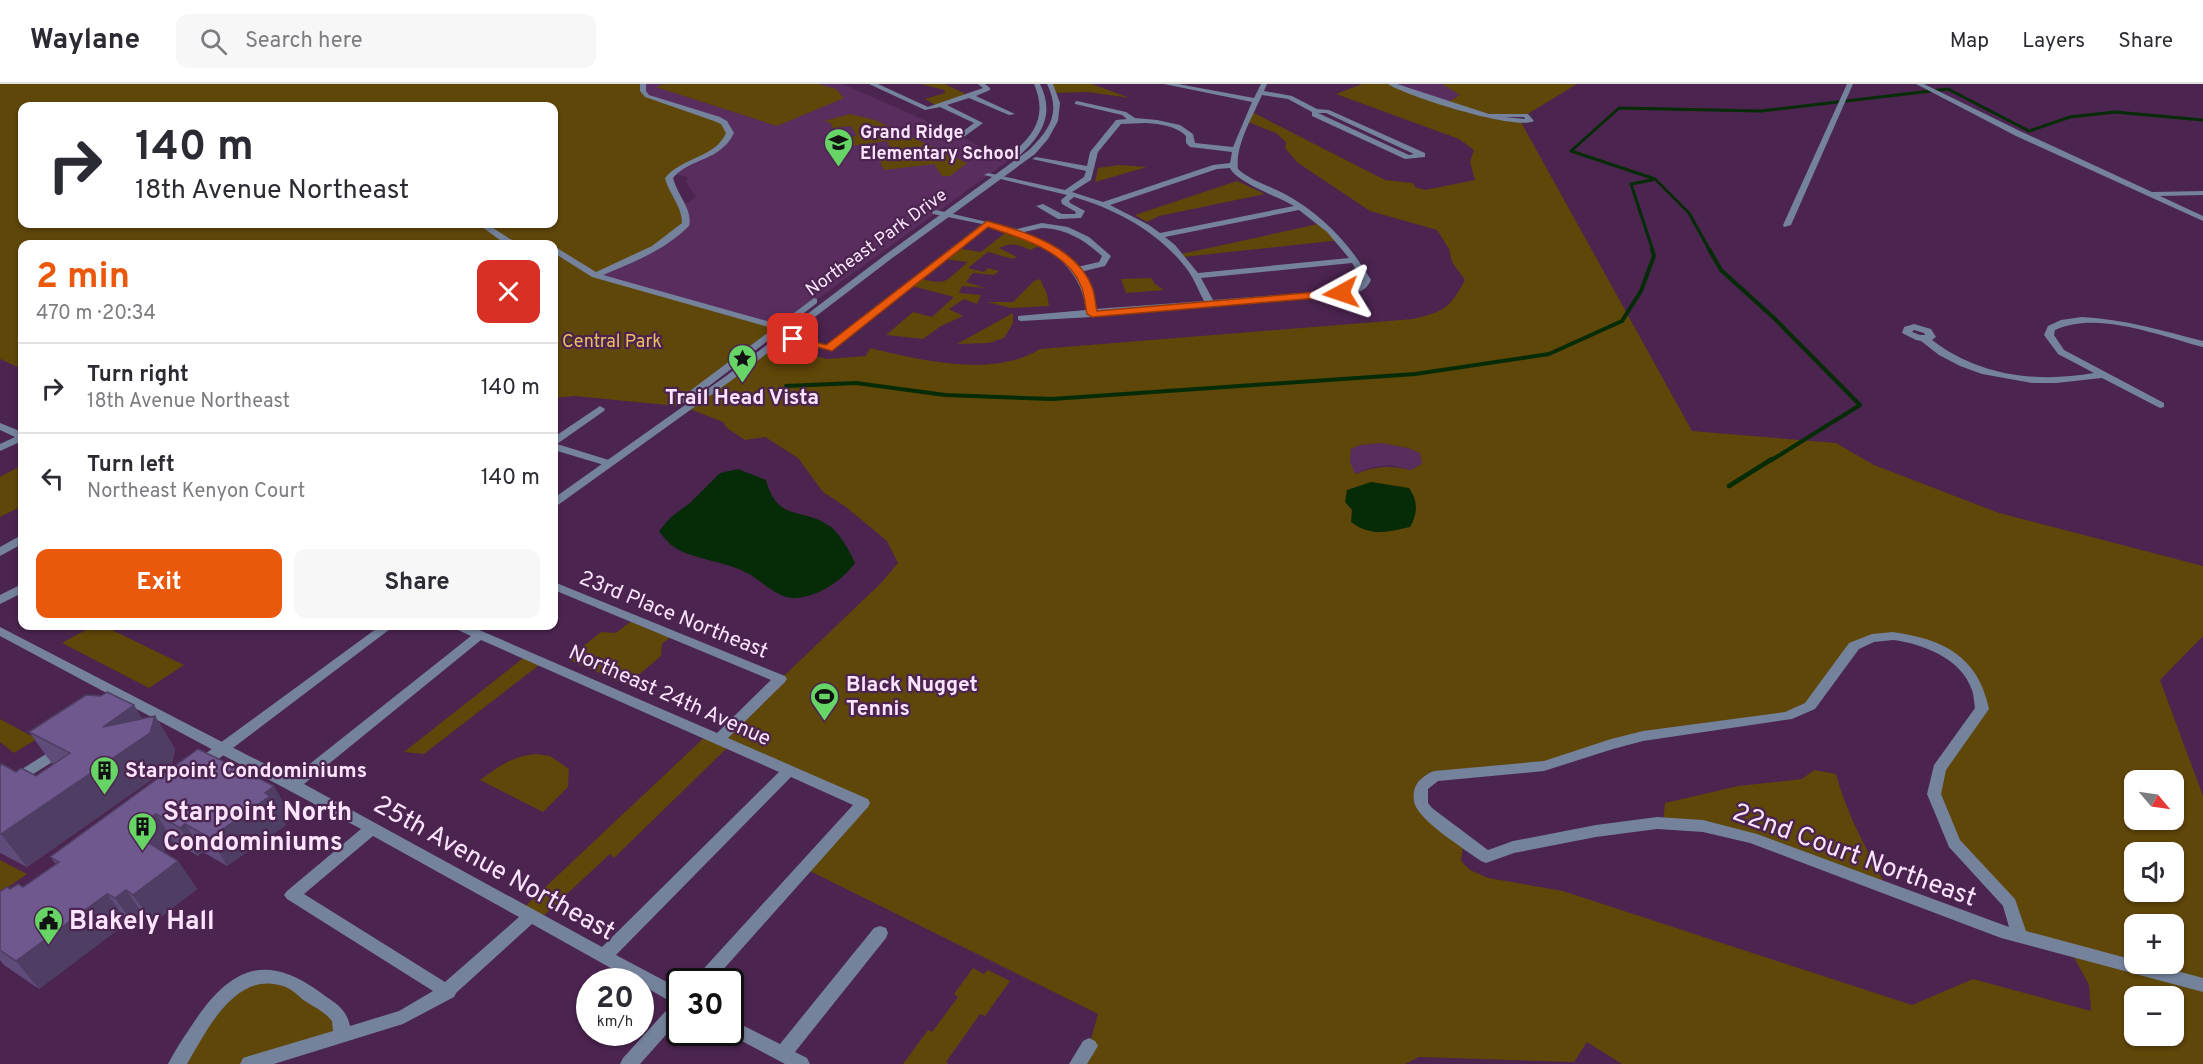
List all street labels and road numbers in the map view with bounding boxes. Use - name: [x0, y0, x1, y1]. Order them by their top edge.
- street label: Northeast Park Drive: [802, 184, 952, 302]
- street label: 23rd Place Northeast: [575, 565, 772, 666]
- street label: Northeast 24th Avenue: [564, 640, 775, 753]
- street label: 25th Avenue Northeast: [367, 789, 620, 949]
- street label: 22nd Court Northeast: [1728, 797, 1981, 916]

